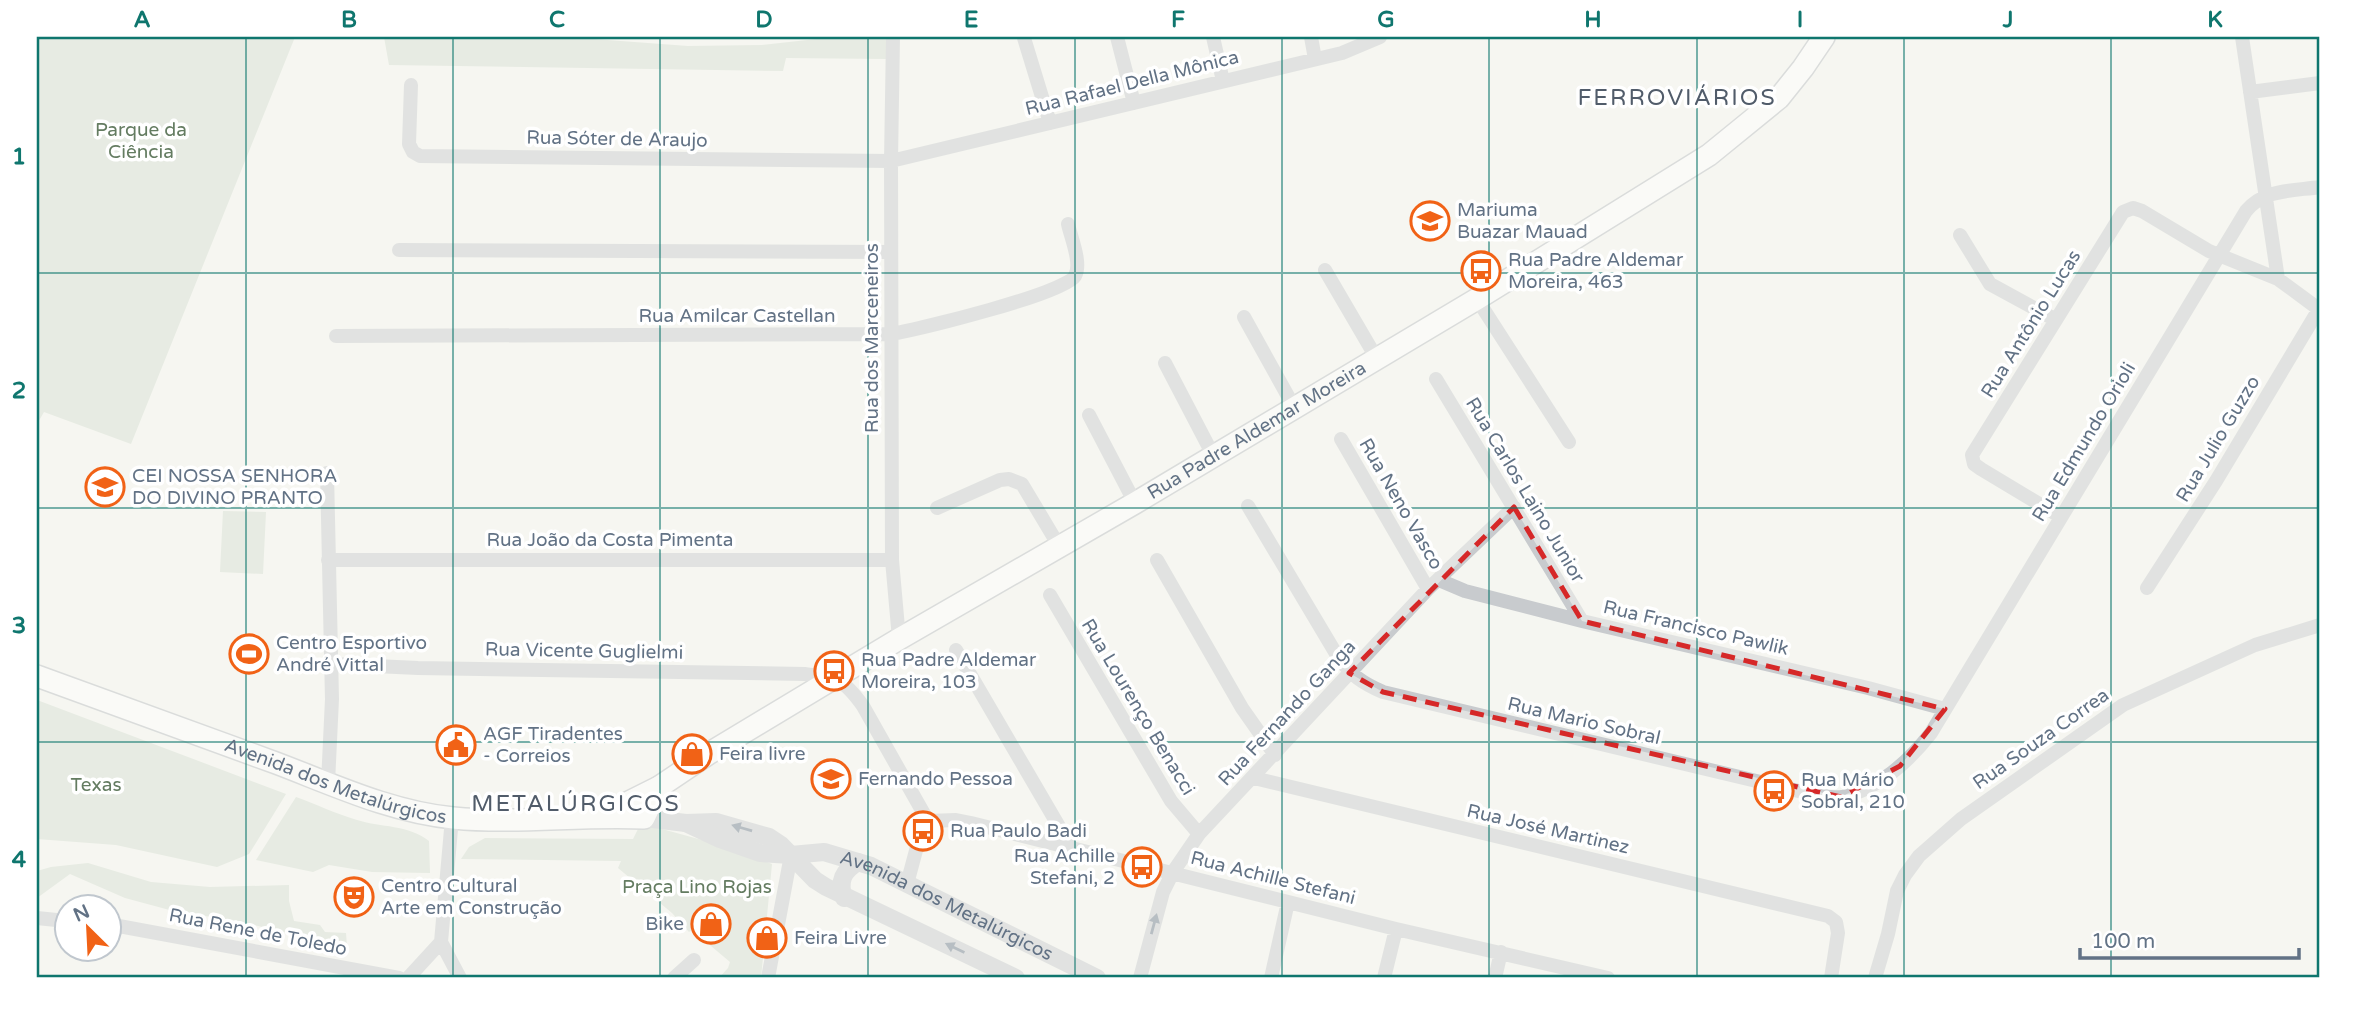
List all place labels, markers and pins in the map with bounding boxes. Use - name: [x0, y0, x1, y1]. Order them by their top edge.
- place label: Mariuma Buazar Mauad: [1457, 199, 1588, 243]
- school or university icon: Mariuma Buazar Mauad: [1409, 200, 1451, 242]
- place label: Rua Padre Aldemar Moreira, 463: [1508, 249, 1684, 293]
- bus stop icon: Rua Padre Aldemar Moreira, 463: [1460, 250, 1502, 292]
- place label: CEI NOSSA SENHORA DO DIVINO PRANTO: [132, 465, 337, 509]
- school or university icon: CEI NOSSA SENHORA DO DIVINO PRANTO: [84, 466, 126, 508]
- place label: Centro Esportivo André Vittal: [276, 632, 427, 676]
- sports icon: Centro Esportivo André Vittal: [228, 633, 270, 675]
- place label: Rua Padre Aldemar Moreira, 103: [861, 649, 1037, 693]
- bus stop icon: Rua Padre Aldemar Moreira, 103: [813, 650, 855, 692]
- place label: AGF Tiradentes - Correios: [483, 723, 623, 767]
- public building icon: AGF Tiradentes - Correios: [435, 724, 477, 766]
- shop icon: Feira livre: [671, 733, 713, 775]
- place label: Feira livre: [719, 743, 805, 765]
- school or university icon: Fernando Pessoa: [810, 758, 852, 800]
- place label: Fernando Pessoa: [858, 768, 1013, 790]
- place label: Rua Mário Sobral, 210: [1801, 769, 1905, 813]
- bus stop icon: Rua Mário Sobral, 210: [1753, 770, 1795, 812]
- bus stop icon: Rua Paulo Badi: [902, 810, 944, 852]
- place label: Rua Paulo Badi: [950, 820, 1087, 842]
- place label: Rua Achille Stefani, 2: [1014, 845, 1115, 889]
- bus stop icon: Rua Achille Stefani, 2: [1121, 846, 1163, 888]
- place label: Centro Cultural Arte em Construção: [381, 875, 562, 919]
- theatre icon: Centro Cultural Arte em Construção: [333, 876, 375, 918]
- shop icon: Bike: [690, 903, 732, 945]
- place label: Bike: [645, 913, 684, 935]
- shop icon: Feira Livre: [746, 917, 788, 959]
- place label: Feira Livre: [794, 927, 887, 949]

